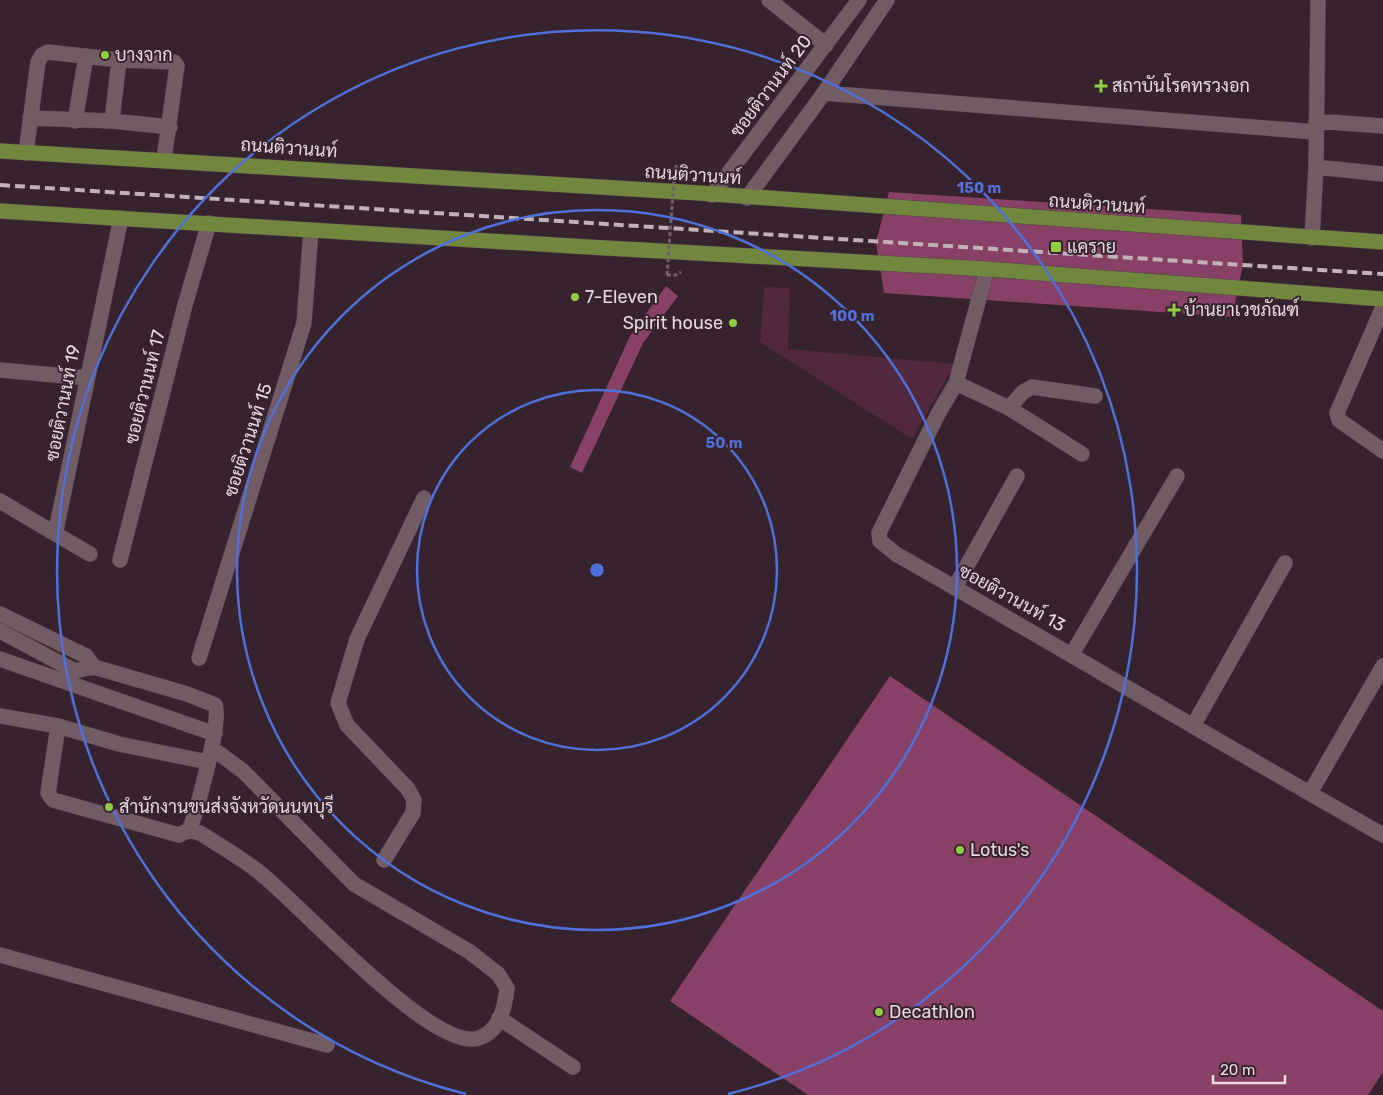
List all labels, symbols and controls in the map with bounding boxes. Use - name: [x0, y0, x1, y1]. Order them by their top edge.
- street label: ซอยติวานนท์ 20: [724, 29, 816, 141]
- place label: บางจาก: [115, 44, 173, 66]
- marker: บางจาก: [99, 49, 111, 61]
- place label: สถาบันโรคทรวงอก: [1112, 73, 1250, 97]
- marker: สถาบันโรคทรวงอก: [1094, 79, 1108, 93]
- street label: ถนนติวานนท์: [240, 132, 338, 162]
- street label: ถนนติวานนท์: [644, 159, 742, 189]
- text: 150 m: [957, 179, 1001, 197]
- street label: ถนนติวานนท์: [1048, 188, 1146, 218]
- place label: แคราย: [1067, 236, 1116, 258]
- marker: แคราย: [1049, 240, 1063, 254]
- place label: 7-Eleven: [585, 286, 658, 308]
- marker: 7-Eleven: [569, 291, 581, 303]
- place label: บ้านยาเวชภัณฑ์: [1184, 297, 1299, 321]
- marker: บ้านยาเวชภัณฑ์: [1168, 304, 1180, 316]
- text: 100 m: [830, 307, 874, 325]
- place label: Spirit house: [623, 312, 723, 334]
- marker: Spirit house: [727, 317, 739, 329]
- street label: ซอยติวานนท์ 17: [118, 327, 170, 446]
- street label: ซอยติวานนท์ 19: [39, 342, 85, 463]
- street label: ซอยติวานนท์ 15: [217, 380, 277, 500]
- text: 50 m: [706, 434, 742, 452]
- street label: ซอยติวานนท์ 13: [955, 558, 1070, 636]
- centre of rings: [588, 561, 606, 579]
- place label: สำนักงานขนส่งจังหวัดนนทบุรี: [119, 794, 334, 819]
- marker: สำนักงานขนส่งจังหวัดนนทบุรี: [103, 801, 115, 813]
- place label: Lotus's: [970, 839, 1030, 861]
- marker: Lotus's: [954, 844, 966, 856]
- place label: Decathlon: [889, 1001, 975, 1023]
- marker: Decathlon: [873, 1006, 885, 1018]
- scale bar: [1213, 1052, 1286, 1084]
- text: 20 m: [1220, 1061, 1255, 1079]

